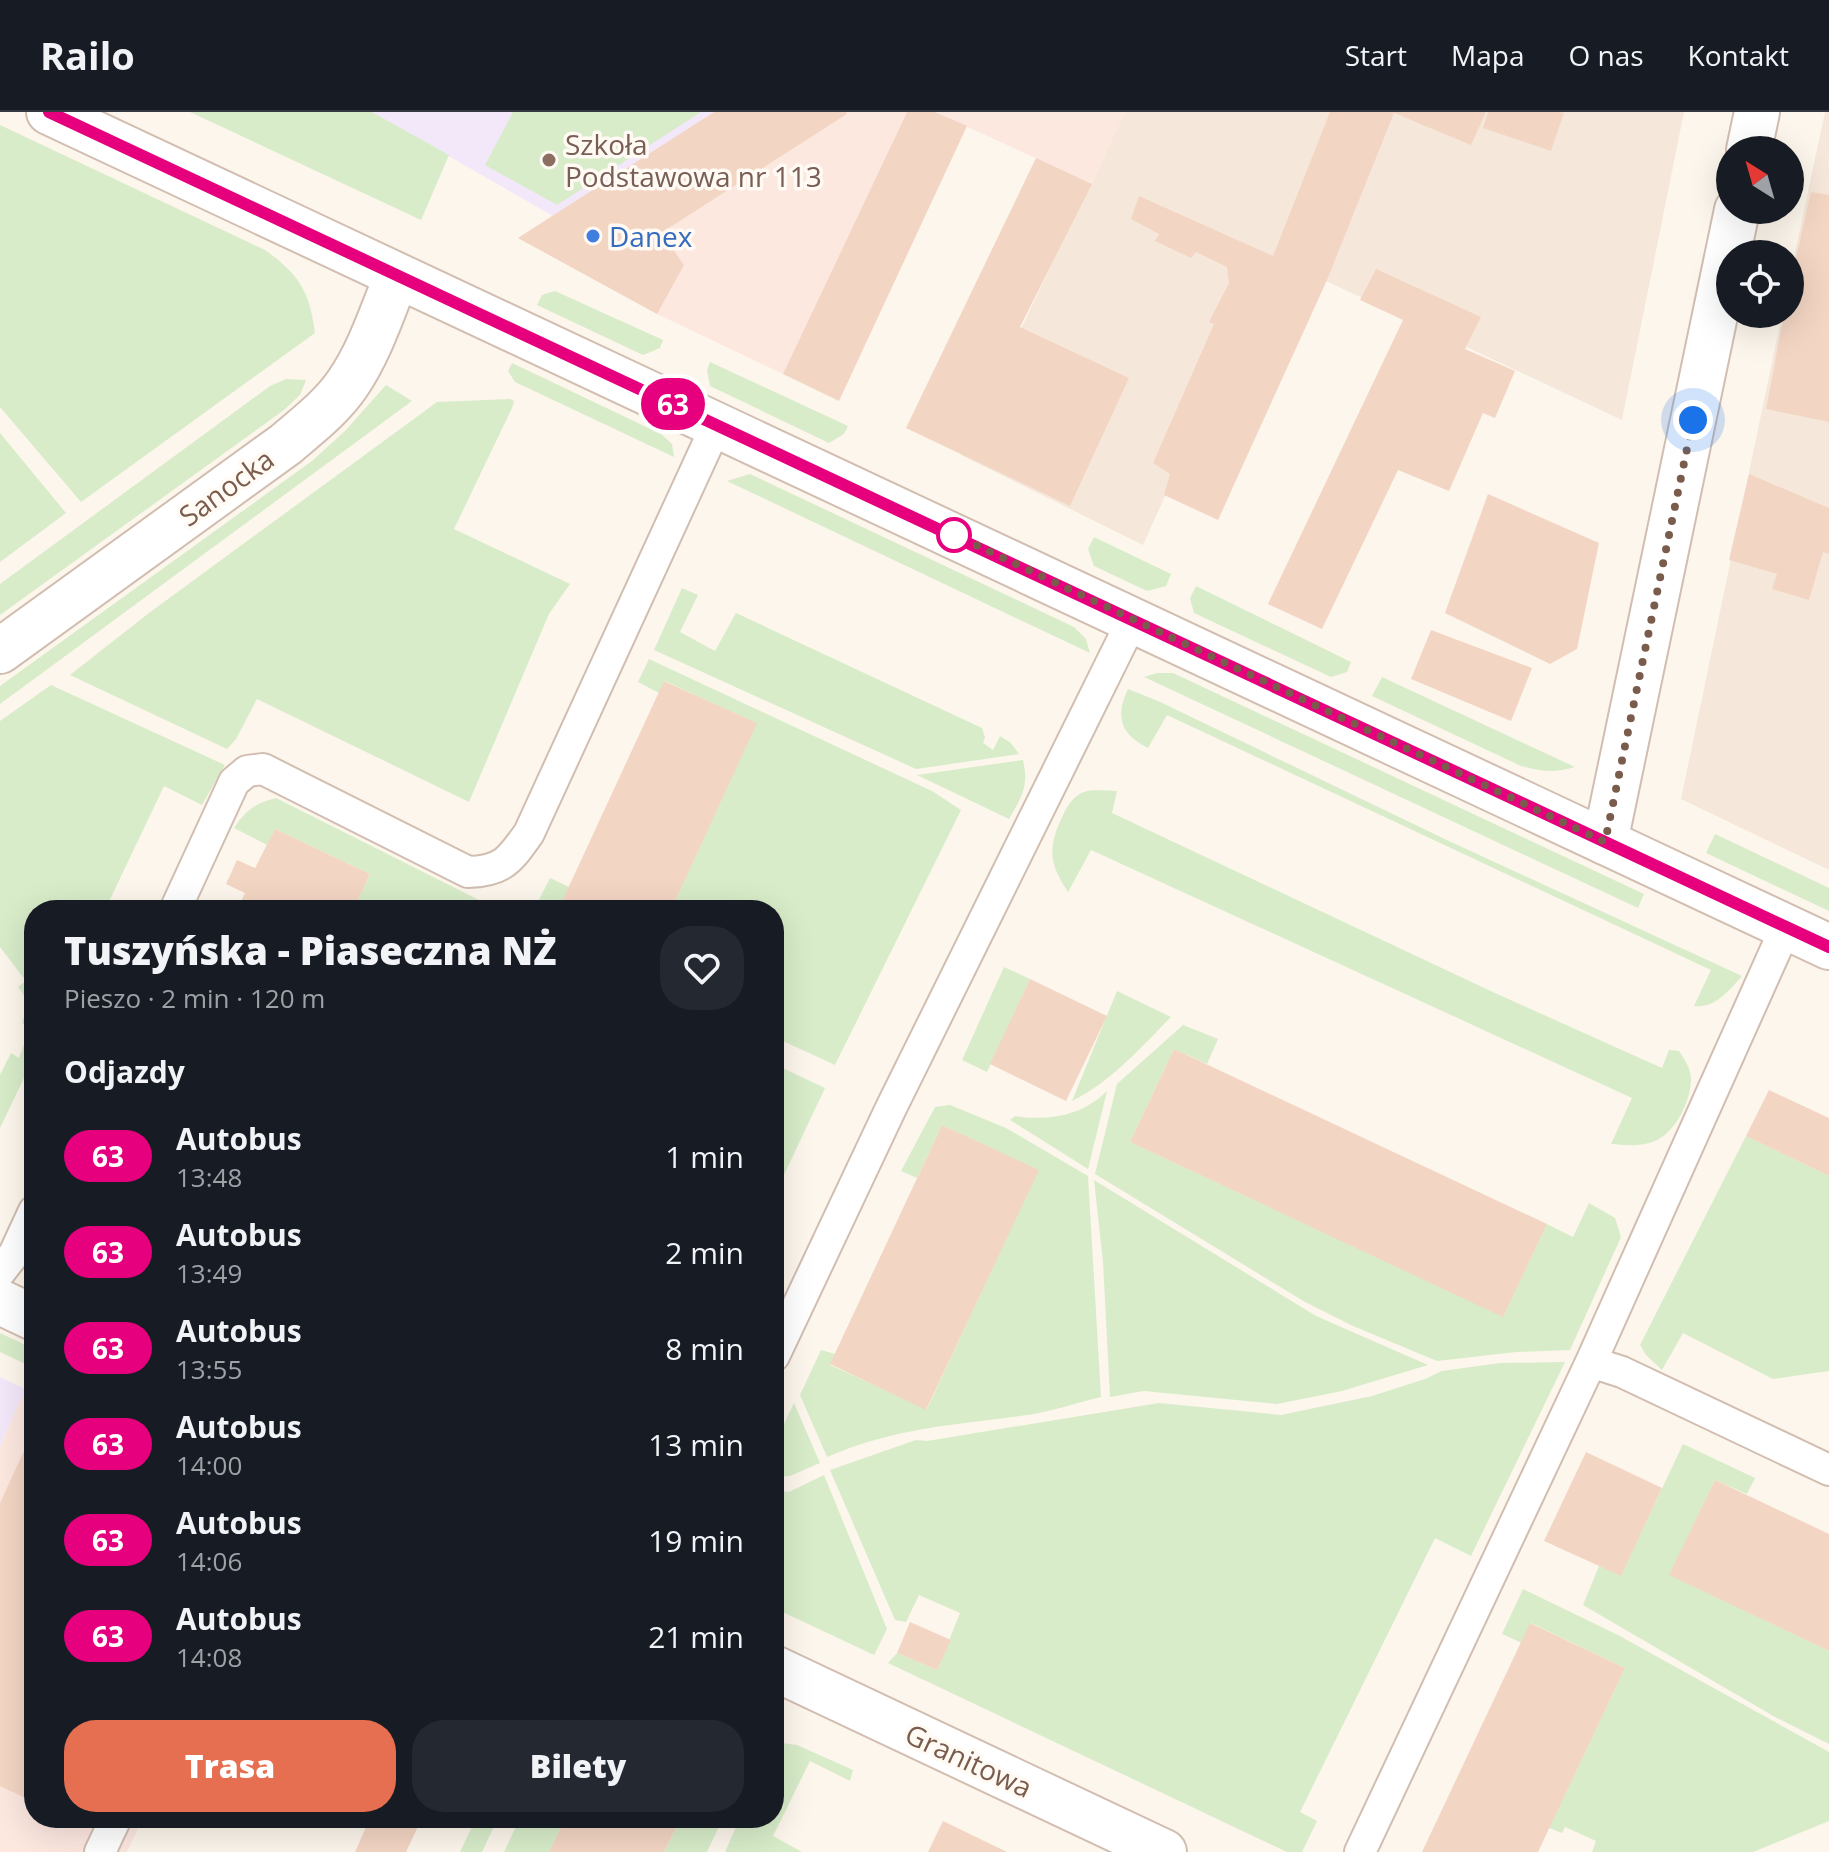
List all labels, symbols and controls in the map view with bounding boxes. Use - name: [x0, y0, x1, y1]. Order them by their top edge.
- text: Railo: [40, 29, 135, 81]
- text: Start: [1345, 36, 1407, 74]
- text: Mapa: [1451, 36, 1524, 74]
- text: O nas: [1568, 36, 1644, 74]
- text: Kontakt: [1688, 36, 1789, 74]
- place label: Szkoła Podstawowa nr 113: [565, 125, 822, 195]
- north arrow: [1716, 136, 1804, 224]
- map controls: [1716, 136, 1804, 328]
- marker: Szkoła Podstawowa nr 113: [540, 151, 558, 169]
- place label: Danex: [609, 217, 693, 255]
- marker: Danex: [584, 227, 602, 245]
- button: locate: [1716, 240, 1804, 328]
- line badge: 63: [637, 378, 709, 430]
- text: 63: [657, 385, 689, 423]
- your location: [1673, 400, 1713, 440]
- street label: Sanocka: [171, 440, 281, 534]
- unlabelled marker: [937, 518, 971, 552]
- text: Tuszyńska - Piaseczna NŻ: [64, 924, 556, 976]
- button: heart: [660, 926, 744, 1010]
- text: Pieszo · 2 min · 120 m: [64, 980, 325, 1016]
- text: Odjazdy: [64, 1051, 185, 1092]
- text: Autobus: [176, 1118, 302, 1159]
- text: 1 min: [665, 1136, 744, 1177]
- text: 63: [92, 1137, 124, 1175]
- text: 13:48: [176, 1159, 242, 1195]
- text: Autobus: [176, 1214, 302, 1255]
- text: 2 min: [665, 1232, 744, 1273]
- text: 63: [92, 1233, 124, 1271]
- text: 13:49: [176, 1255, 242, 1291]
- text: Autobus: [176, 1310, 302, 1351]
- text: 8 min: [665, 1328, 744, 1369]
- text: 63: [92, 1329, 124, 1367]
- text: 13:55: [176, 1351, 242, 1387]
- text: Autobus: [176, 1406, 302, 1447]
- text: 13 min: [648, 1424, 744, 1465]
- text: 63: [92, 1425, 124, 1463]
- text: 14:00: [176, 1447, 242, 1483]
- text: Autobus: [176, 1502, 302, 1543]
- text: 19 min: [648, 1520, 744, 1561]
- text: 63: [92, 1521, 124, 1559]
- text: 14:06: [176, 1543, 242, 1579]
- text: Autobus: [176, 1598, 302, 1639]
- text: 21 min: [648, 1616, 744, 1657]
- text: 63: [92, 1617, 124, 1655]
- text: 14:08: [176, 1639, 242, 1675]
- street label: Granitowa: [899, 1714, 1039, 1806]
- button: Trasa: [64, 1720, 396, 1812]
- button: Bilety: [412, 1720, 744, 1812]

